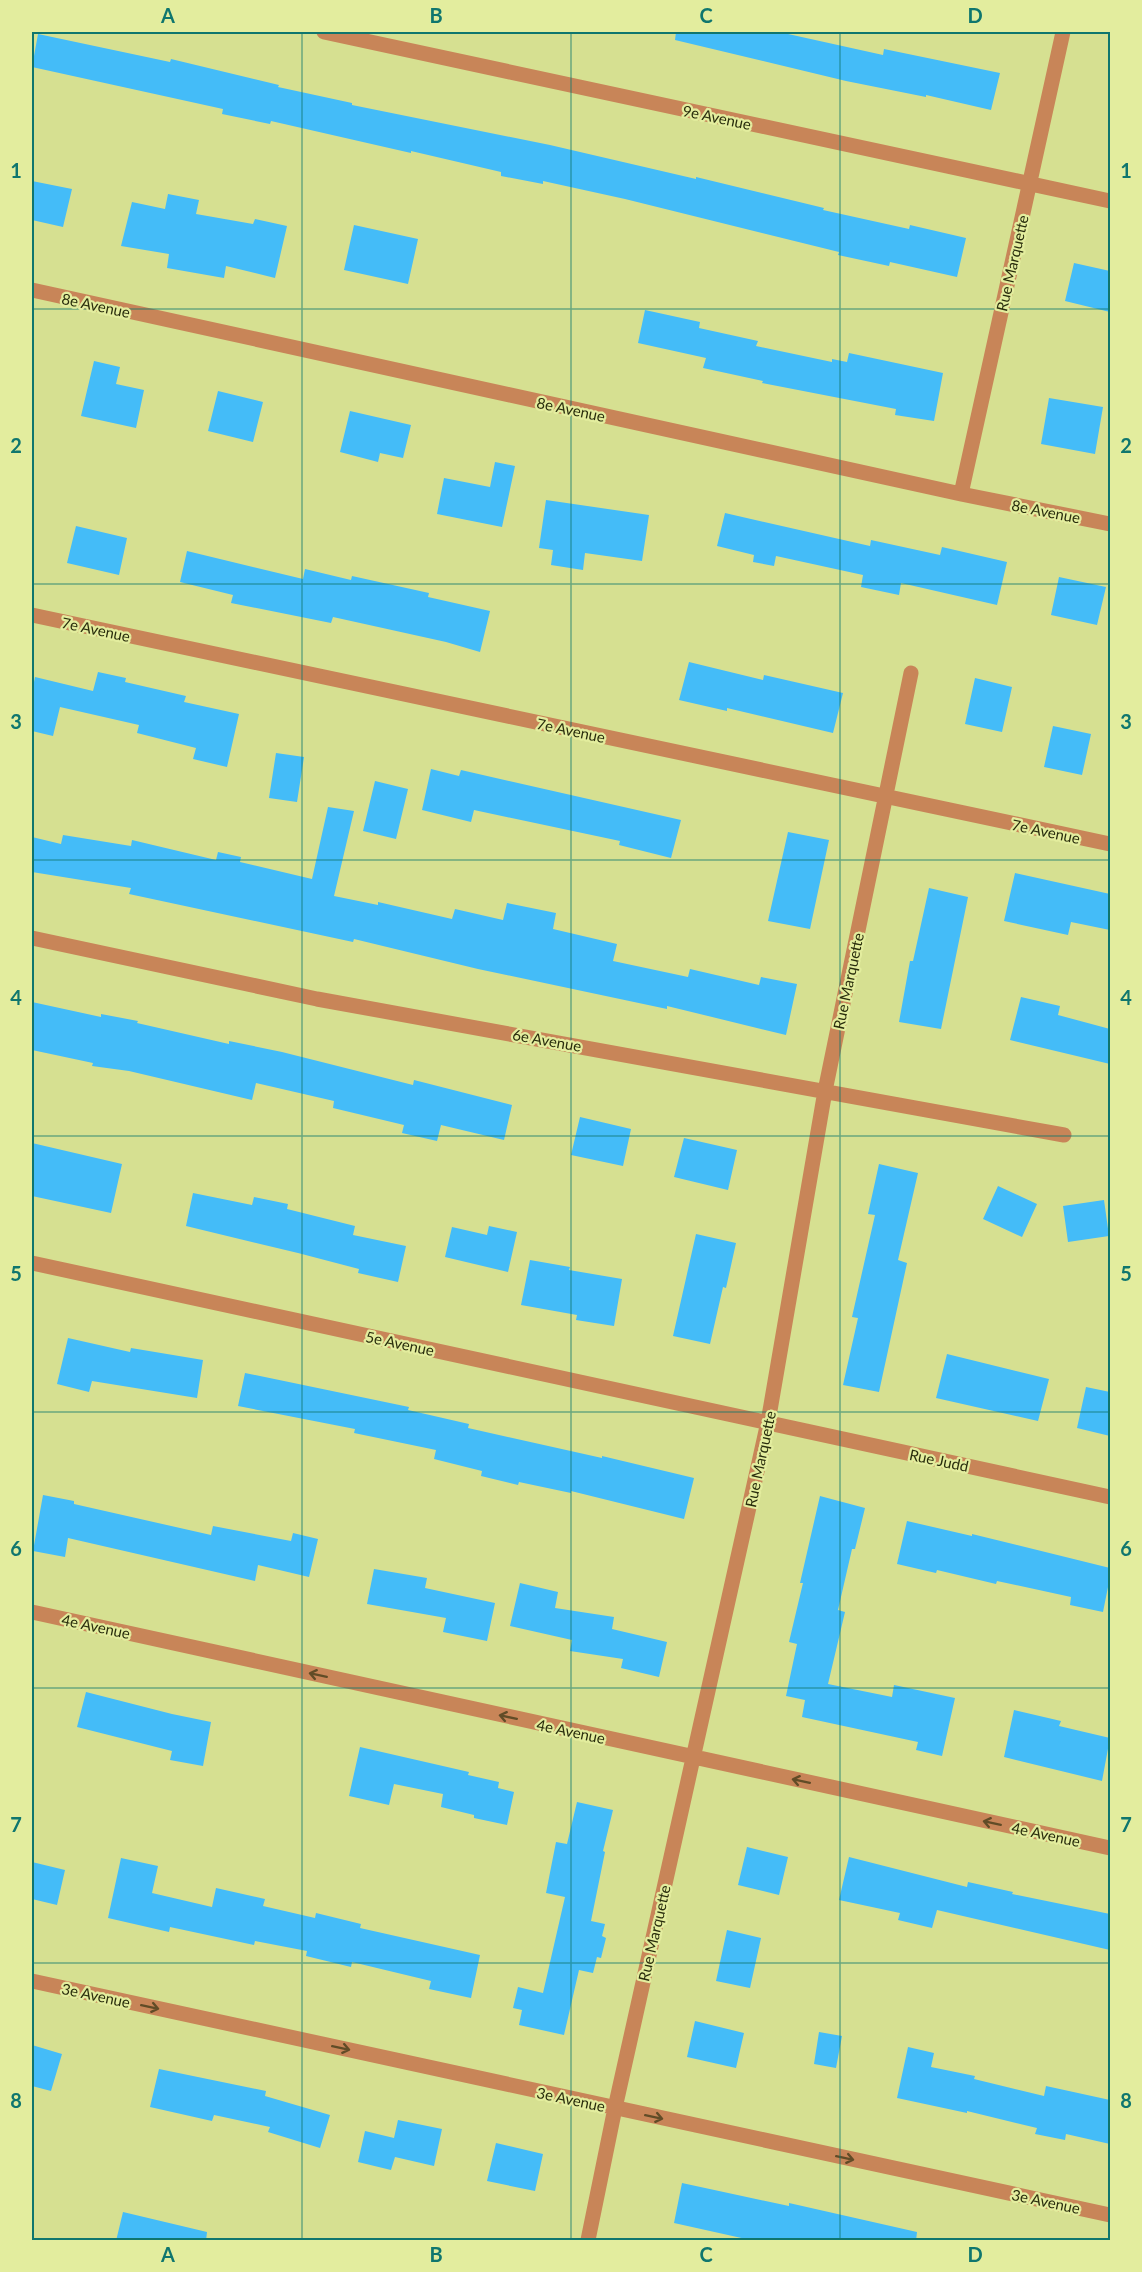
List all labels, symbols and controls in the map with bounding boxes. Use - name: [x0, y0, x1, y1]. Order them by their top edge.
- text: A: [160, 3, 175, 27]
- text: B: [429, 3, 443, 27]
- text: C: [699, 3, 713, 27]
- text: D: [967, 3, 983, 27]
- street label: 9e Avenue: [681, 101, 753, 133]
- text: 1: [10, 158, 22, 182]
- text: 1: [1120, 158, 1132, 182]
- street label: Rue Marquette: [992, 213, 1032, 313]
- street label: 8e Avenue: [60, 289, 132, 321]
- street label: 8e Avenue: [535, 393, 607, 425]
- text: 2: [10, 433, 22, 457]
- text: 2: [1120, 433, 1132, 457]
- street label: 8e Avenue: [1010, 496, 1082, 526]
- street label: 7e Avenue: [60, 613, 132, 645]
- text: 3: [10, 709, 22, 733]
- text: 3: [1120, 709, 1132, 733]
- street label: 7e Avenue: [535, 714, 607, 746]
- street label: 7e Avenue: [1010, 815, 1082, 847]
- street label: Rue Marquette: [829, 931, 867, 1031]
- text: 4: [10, 985, 22, 1009]
- text: 4: [1120, 985, 1132, 1009]
- street label: 6e Avenue: [511, 1025, 583, 1055]
- text: 5: [10, 1261, 22, 1285]
- text: 5: [1120, 1261, 1132, 1285]
- street label: 5e Avenue: [364, 1327, 436, 1359]
- street label: Rue Marquette: [741, 1409, 779, 1509]
- street label: Rue Judd: [908, 1445, 970, 1475]
- text: 6: [10, 1536, 22, 1560]
- text: 6: [1120, 1536, 1132, 1560]
- street label: 4e Avenue: [60, 1610, 132, 1642]
- one-way arrow: [309, 1669, 328, 1680]
- one-way arrow: [499, 1711, 518, 1722]
- street label: 4e Avenue: [535, 1715, 607, 1747]
- one-way arrow: [792, 1775, 811, 1786]
- text: 7: [10, 1812, 22, 1836]
- text: 7: [1120, 1812, 1132, 1836]
- one-way arrow: [983, 1816, 1002, 1828]
- street label: 4e Avenue: [1010, 1818, 1082, 1850]
- street label: Rue Marquette: [634, 1883, 674, 1983]
- street label: 3e Avenue: [60, 1979, 132, 2011]
- one-way arrow: [140, 2001, 159, 2013]
- one-way arrow: [331, 2043, 350, 2055]
- street label: 3e Avenue: [535, 2083, 607, 2115]
- text: 8: [10, 2088, 22, 2112]
- text: 8: [1120, 2088, 1132, 2112]
- one-way arrow: [644, 2112, 664, 2123]
- one-way arrow: [835, 2153, 854, 2164]
- street label: 3e Avenue: [1010, 2185, 1082, 2217]
- text: A: [160, 2242, 175, 2266]
- text: B: [429, 2242, 443, 2266]
- text: C: [699, 2242, 713, 2266]
- text: D: [967, 2242, 983, 2266]

